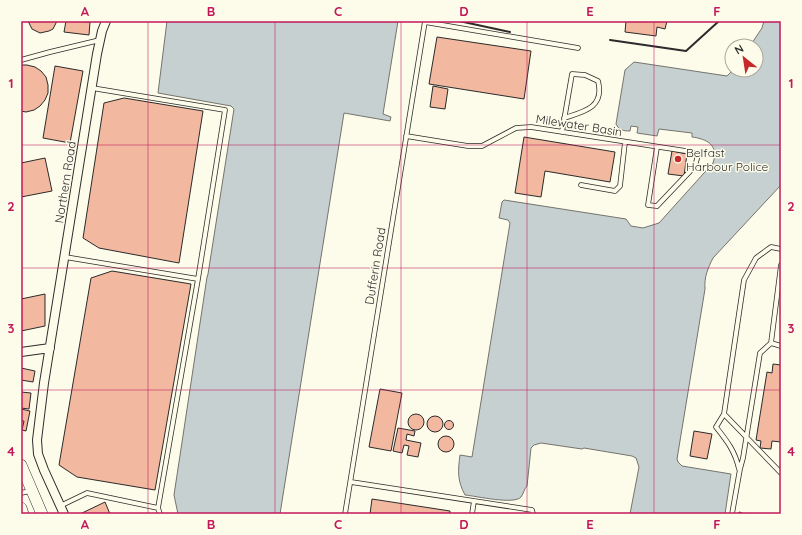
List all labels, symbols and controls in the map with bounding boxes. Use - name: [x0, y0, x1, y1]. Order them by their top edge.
- text: A: [81, 3, 90, 19]
- text: B: [207, 3, 215, 19]
- text: C: [334, 3, 342, 19]
- text: D: [459, 3, 469, 19]
- text: E: [586, 3, 594, 19]
- text: F: [713, 3, 721, 19]
- north arrow: [724, 38, 764, 78]
- text: N: [732, 41, 746, 57]
- text: 1: [8, 75, 14, 91]
- text: 1: [788, 75, 794, 91]
- street label: Milewater Basin: [535, 111, 623, 139]
- street label: Northern Road: [51, 140, 79, 224]
- place label: Belfast Harbour Police: [686, 145, 769, 174]
- marker: Belfast Harbour Police: [673, 154, 683, 164]
- text: 2: [7, 198, 15, 214]
- text: 2: [787, 198, 795, 214]
- street label: Dufferin Road: [361, 226, 389, 306]
- text: 3: [8, 320, 15, 336]
- text: 3: [788, 320, 795, 336]
- text: 4: [7, 443, 15, 459]
- text: 4: [787, 443, 795, 459]
- text: A: [81, 516, 90, 532]
- text: B: [207, 516, 215, 532]
- text: C: [334, 516, 342, 532]
- text: D: [459, 516, 469, 532]
- text: E: [586, 516, 594, 532]
- text: F: [713, 516, 721, 532]

